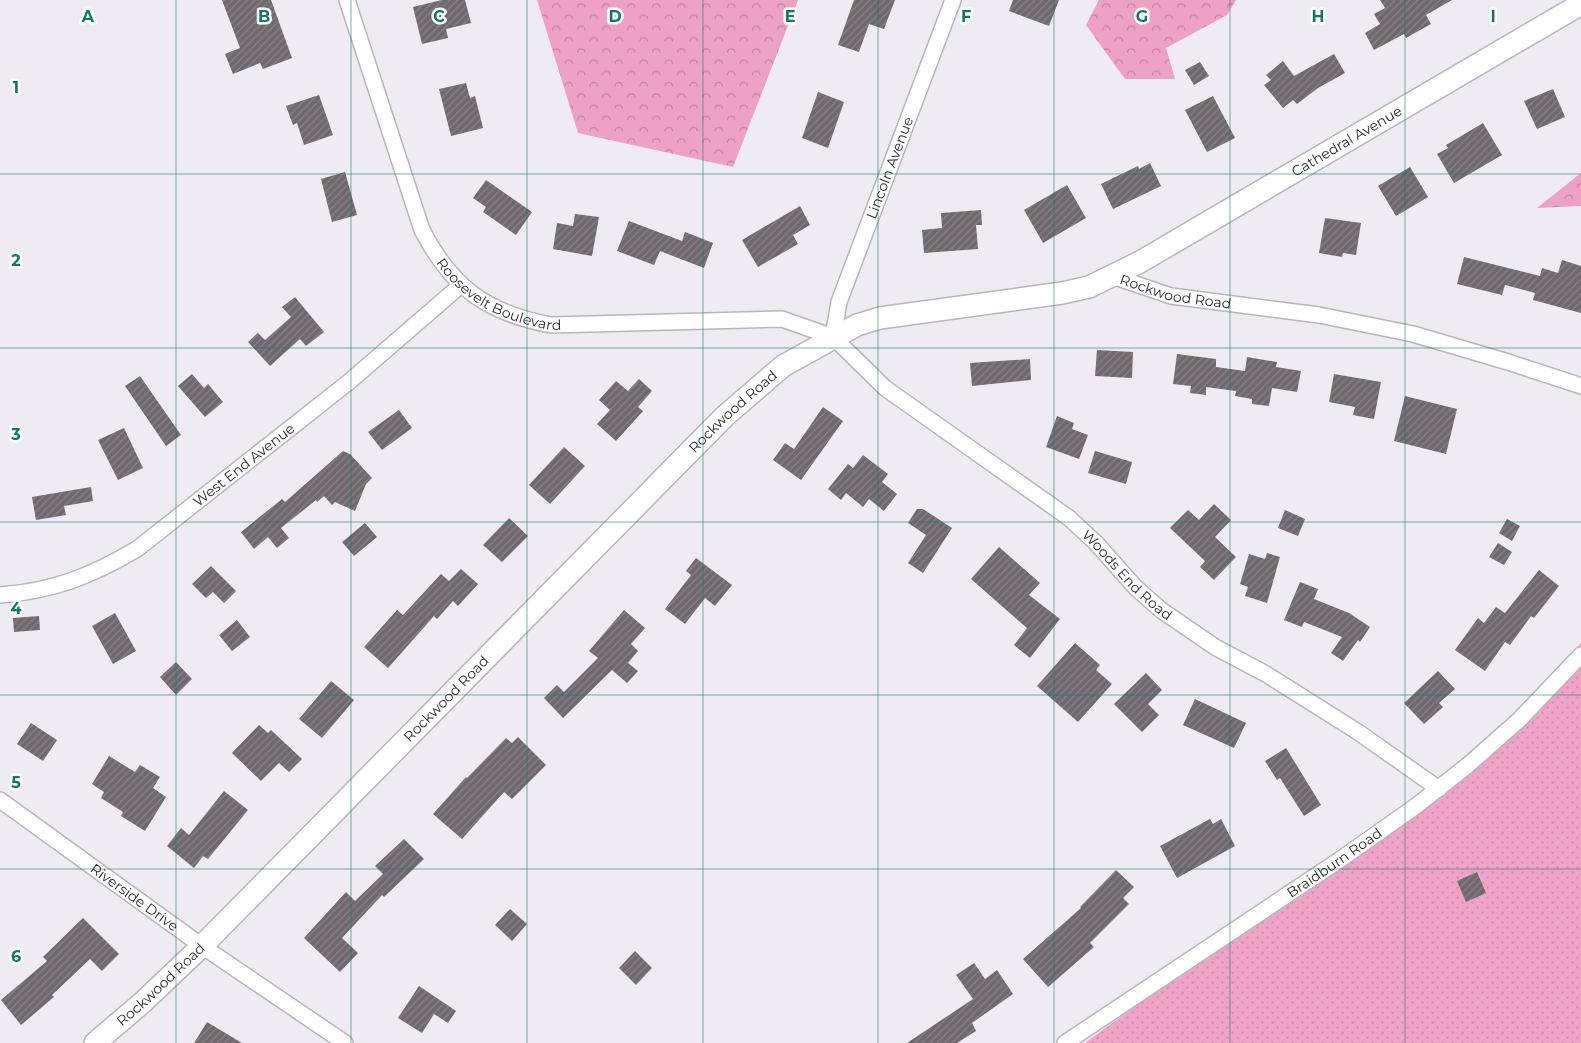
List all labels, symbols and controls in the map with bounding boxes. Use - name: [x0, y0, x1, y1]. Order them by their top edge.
- text: A: [81, 7, 95, 26]
- text: B: [258, 7, 270, 26]
- text: C: [433, 7, 445, 26]
- text: D: [608, 7, 622, 26]
- text: E: [785, 7, 795, 26]
- text: F: [961, 7, 971, 26]
- text: G: [1136, 7, 1148, 26]
- text: H: [1312, 7, 1324, 26]
- text: I: [1490, 7, 1496, 26]
- text: 1: [13, 78, 19, 97]
- street label: Cathedral Avenue: [1288, 102, 1405, 180]
- street label: Lincoln Avenue: [862, 114, 917, 221]
- text: 2: [11, 251, 21, 270]
- street label: Roosevelt Boulevard: [433, 254, 562, 334]
- street label: Rockwood Road: [1118, 270, 1232, 313]
- street label: Rockwood Road: [685, 366, 781, 457]
- street label: West End Avenue: [189, 419, 298, 510]
- text: 3: [10, 425, 21, 444]
- street label: Woods End Road: [1078, 526, 1176, 624]
- text: 4: [10, 599, 22, 618]
- street label: Rockwood Road: [400, 652, 493, 746]
- text: 5: [11, 773, 21, 792]
- street label: Braidburn Road: [1283, 824, 1385, 902]
- street label: Riverside Drive: [87, 859, 182, 935]
- street label: Rockwood Road: [113, 939, 209, 1030]
- text: 6: [11, 947, 21, 966]

